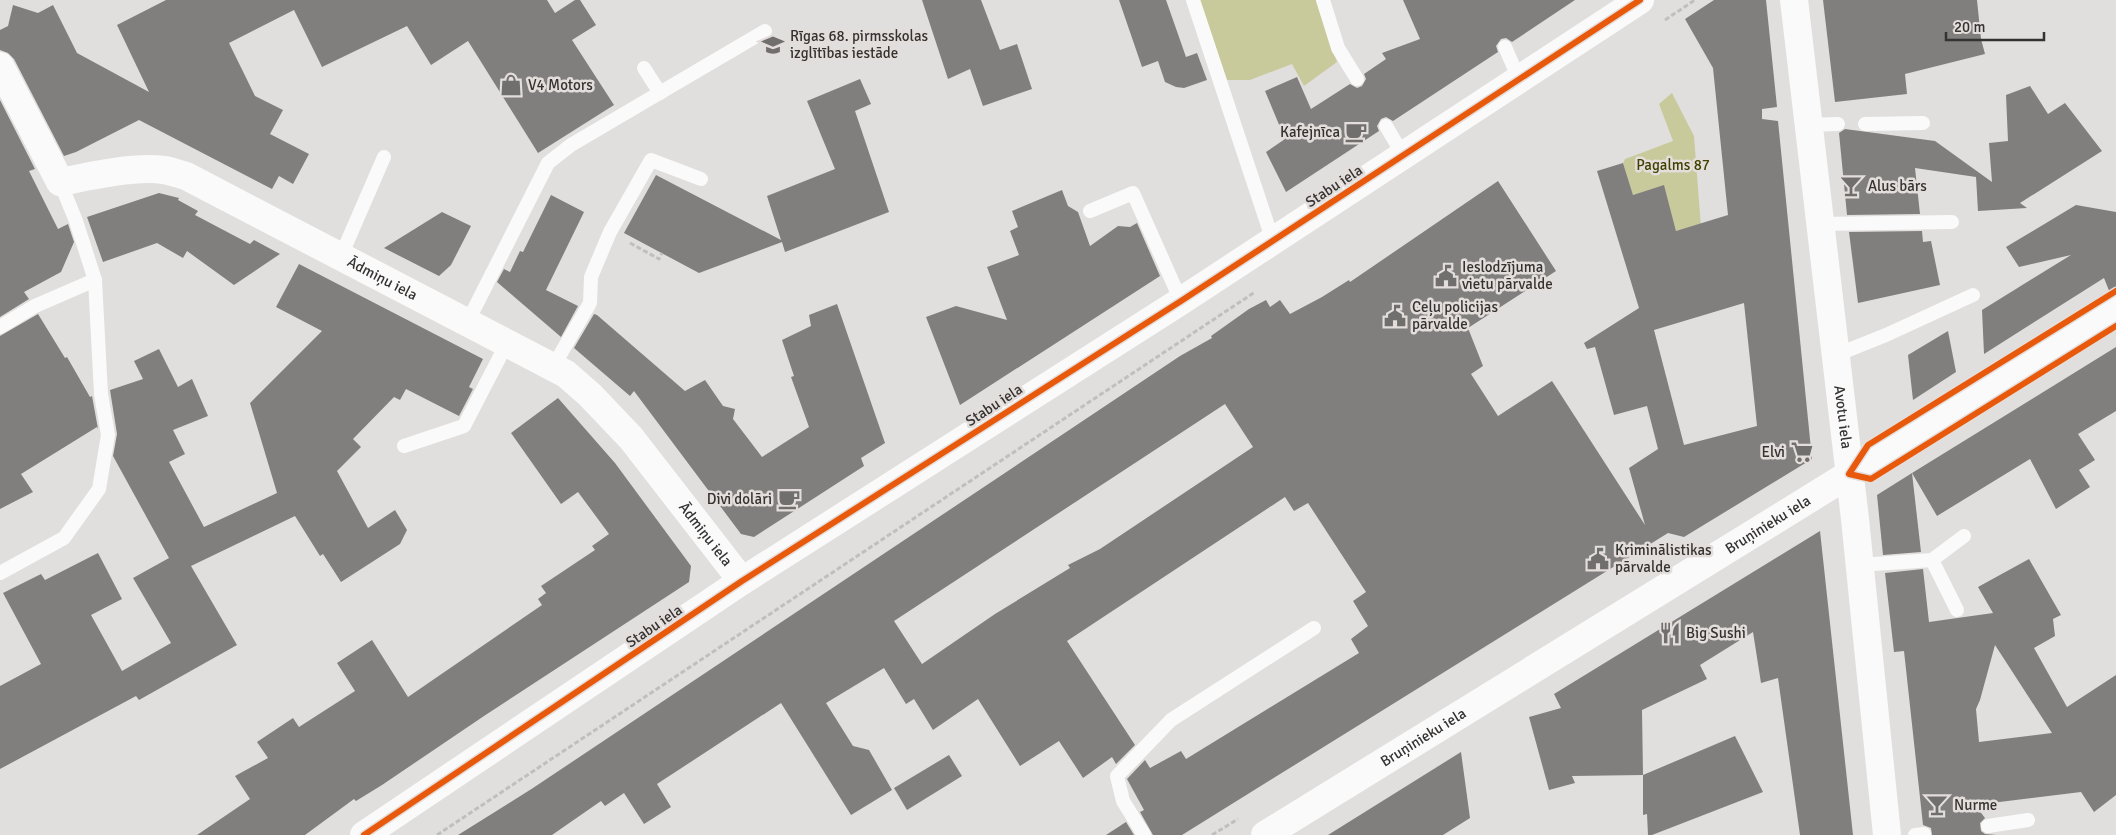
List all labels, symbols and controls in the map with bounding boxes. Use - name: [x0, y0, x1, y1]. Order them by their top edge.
- scale bar: [1946, 10, 2044, 42]
- text: 20 m: [1954, 18, 1985, 36]
- place label: Rīgas 68. pirmsskolas izglītības iestāde: [790, 27, 929, 62]
- school or university icon: Rīgas 68. pirmsskolas izglītības iestāde: [760, 32, 786, 58]
- shop icon: V4 Motors: [498, 72, 524, 98]
- place label: V4 Motors: [528, 76, 593, 94]
- cafe icon: Kafejnīca: [1343, 119, 1369, 145]
- place label: Kafejnīca: [1280, 123, 1340, 141]
- park label: Pagalms 87: [1636, 156, 1710, 174]
- street label: Stabu iela: [1302, 161, 1366, 211]
- bar icon: Alus bārs: [1838, 173, 1864, 199]
- place label: Alus bārs: [1868, 177, 1927, 195]
- street label: Ādmiņu iela: [344, 253, 420, 304]
- place label: Ieslodzījuma vietu pārvalde: [1462, 258, 1553, 293]
- public building icon: Ieslodzījuma vietu pārvalde: [1433, 263, 1459, 289]
- place label: Ceļu policijas pārvalde: [1412, 298, 1498, 333]
- public building icon: Ceļu policijas pārvalde: [1382, 303, 1408, 329]
- street label: Stabu iela: [962, 380, 1026, 430]
- street label: Avotu iela: [1830, 384, 1856, 450]
- supermarket icon: Elvi: [1789, 439, 1815, 465]
- place label: Elvi: [1762, 443, 1785, 461]
- cafe icon: Divi dolāri: [776, 486, 802, 512]
- place label: Divi dolāri: [707, 490, 772, 508]
- street label: Bruņinieku iela: [1722, 491, 1814, 558]
- street label: Ādmiņu iela: [675, 498, 736, 570]
- place label: Kriminālistikas pārvalde: [1615, 541, 1712, 576]
- public building icon: Kriminālistikas pārvalde: [1585, 546, 1611, 572]
- street label: Stabu iela: [622, 601, 686, 651]
- restaurant icon: Big Sushi: [1657, 620, 1683, 646]
- place label: Big Sushi: [1686, 624, 1746, 642]
- street label: Bruņinieku iela: [1377, 704, 1469, 770]
- bar icon: Nurme: [1924, 792, 1950, 818]
- place label: Nurme: [1954, 796, 1997, 814]

